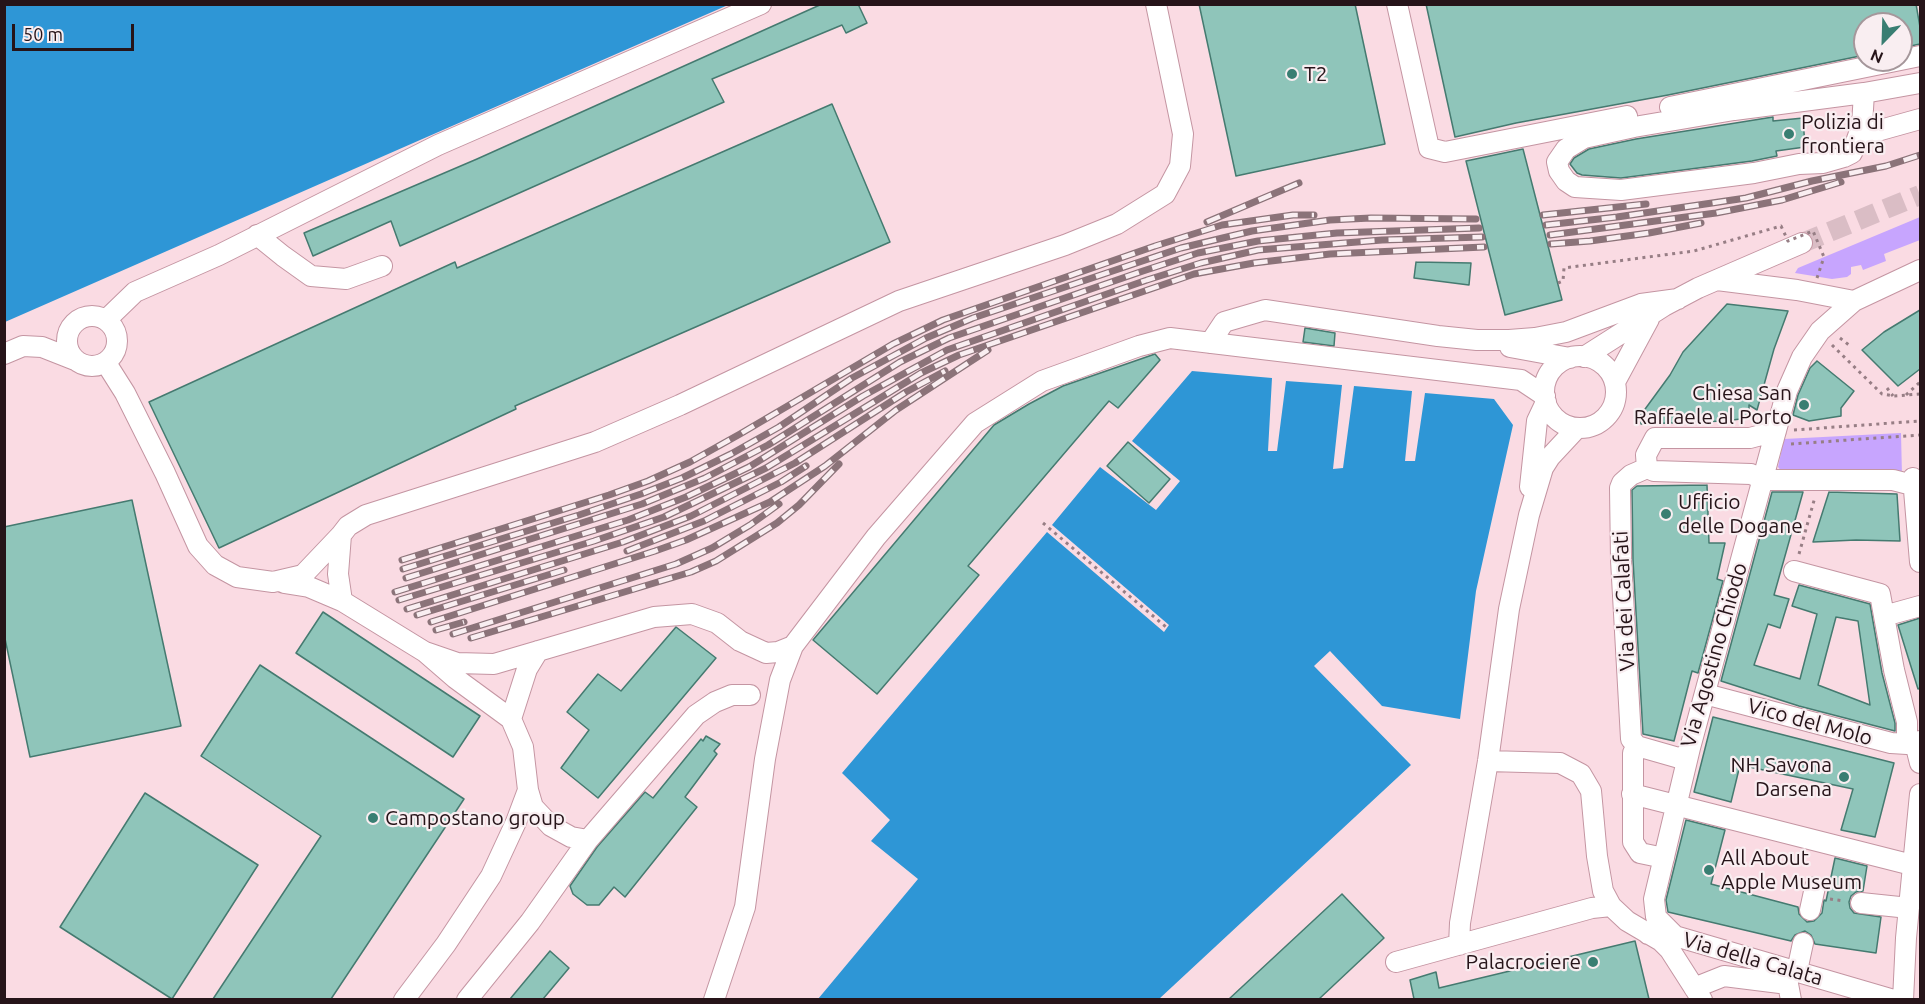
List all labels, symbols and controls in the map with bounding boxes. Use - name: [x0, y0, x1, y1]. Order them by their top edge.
- scale bar: [15, 12, 136, 50]
- north arrow: [1853, 12, 1913, 72]
- text: 50 m: [23, 24, 63, 44]
- text: N: [1868, 46, 1886, 67]
- place label: T2: [1304, 61, 1328, 87]
- marker: T2: [1285, 67, 1299, 81]
- place label: Polizia di frontiera: [1801, 109, 1885, 159]
- marker: Polizia di frontiera: [1782, 127, 1796, 141]
- place label: Chiesa San Raffaele al Porto: [1634, 380, 1792, 430]
- marker: Chiesa San Raffaele al Porto: [1797, 398, 1811, 412]
- place label: Ufficio delle Dogane: [1678, 489, 1803, 539]
- marker: Ufficio delle Dogane: [1659, 507, 1673, 521]
- street label: Via dei Calafati: [1608, 530, 1640, 672]
- street label: Via Agostino Chiodo: [1676, 560, 1752, 750]
- street label: Vico del Molo: [1745, 693, 1875, 751]
- place label: NH Savona Darsena: [1730, 752, 1832, 802]
- marker: NH Savona Darsena: [1837, 770, 1851, 784]
- place label: Campostano group: [385, 805, 565, 831]
- marker: Campostano group: [366, 811, 380, 825]
- place label: All About Apple Museum: [1721, 845, 1862, 895]
- marker: All About Apple Museum: [1702, 863, 1716, 877]
- street label: Via della Calata: [1680, 927, 1826, 991]
- place label: Palacrociere: [1466, 949, 1581, 975]
- marker: Palacrociere: [1586, 955, 1600, 969]

